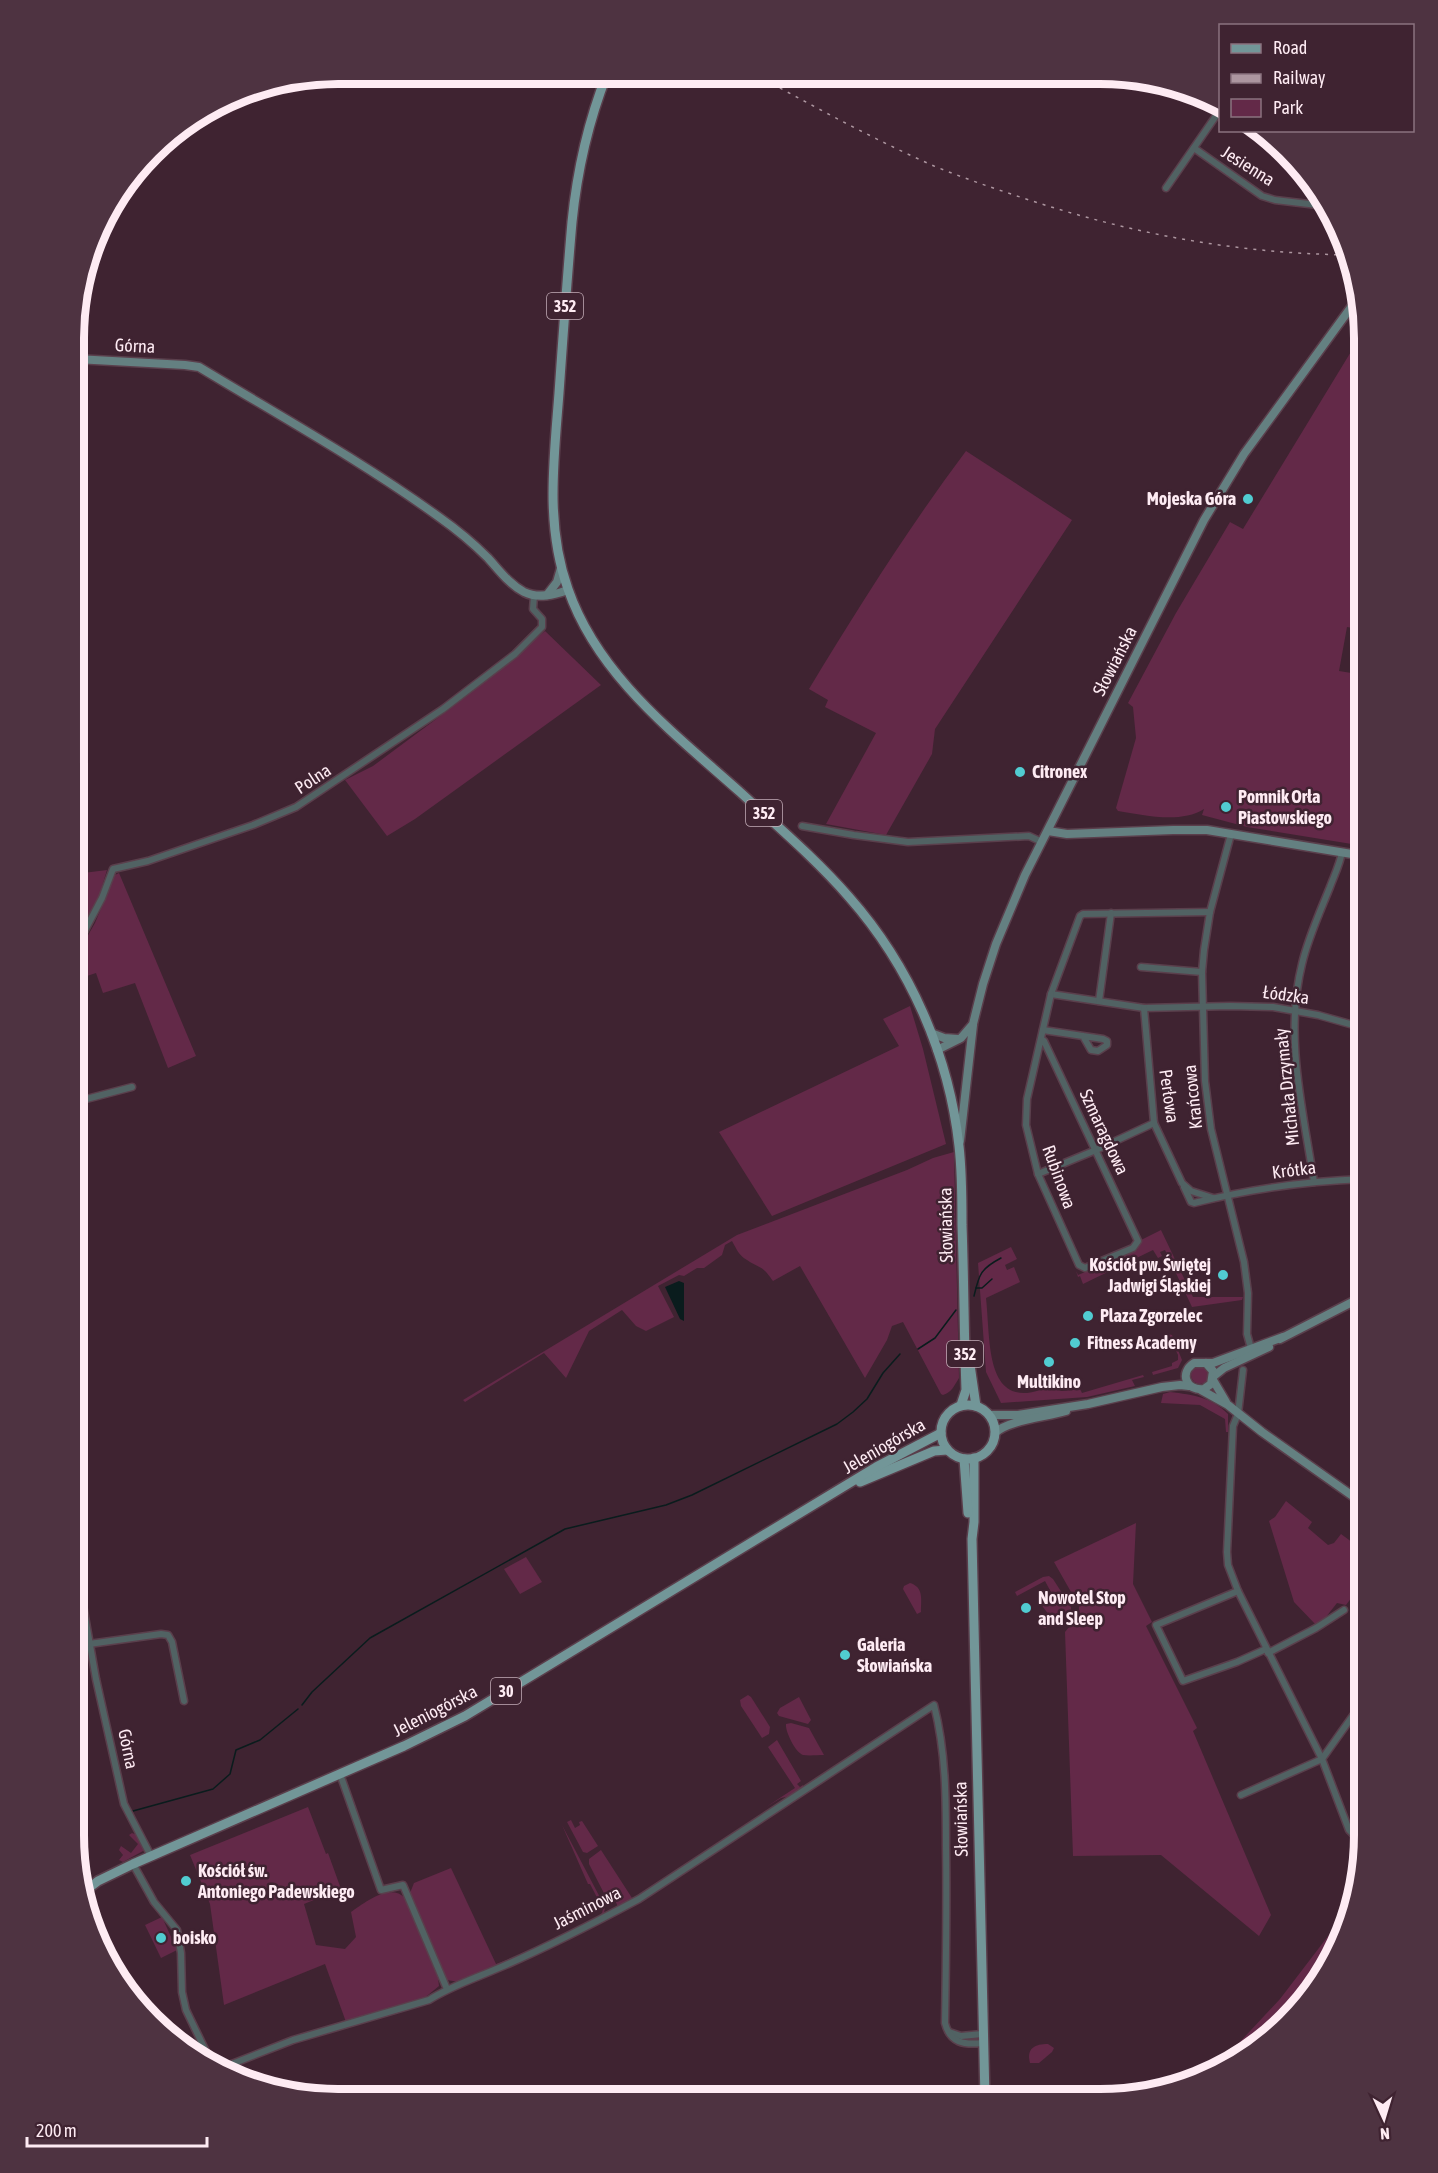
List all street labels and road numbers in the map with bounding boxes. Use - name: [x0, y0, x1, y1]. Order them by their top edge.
- street label: Jesienna: [1218, 141, 1279, 190]
- road number: 352: [547, 293, 583, 319]
- street label: Górna: [114, 334, 156, 357]
- street label: Słowiańska: [1088, 623, 1141, 699]
- street label: Polna: [291, 759, 335, 798]
- road number: 352: [746, 800, 782, 826]
- street label: Łódzka: [1261, 981, 1311, 1008]
- street label: Michała Drzymały: [1270, 1027, 1303, 1147]
- street label: Krańcowa: [1179, 1064, 1206, 1130]
- street label: Perłowa: [1155, 1068, 1184, 1124]
- street label: Szmaragdowa: [1076, 1086, 1133, 1178]
- street label: Rubinowa: [1038, 1142, 1081, 1212]
- street label: Krótka: [1271, 1156, 1317, 1183]
- street label: Słowiańska: [934, 1187, 957, 1263]
- road number: 352: [947, 1341, 983, 1367]
- street label: Jeleniogórska: [839, 1414, 929, 1478]
- road number: 30: [491, 1678, 521, 1704]
- street label: Jeleniogórska: [389, 1680, 480, 1741]
- street label: Górna: [114, 1727, 143, 1771]
- street label: Słowiańska: [949, 1781, 972, 1857]
- street label: Jaśminowa: [549, 1882, 624, 1934]

